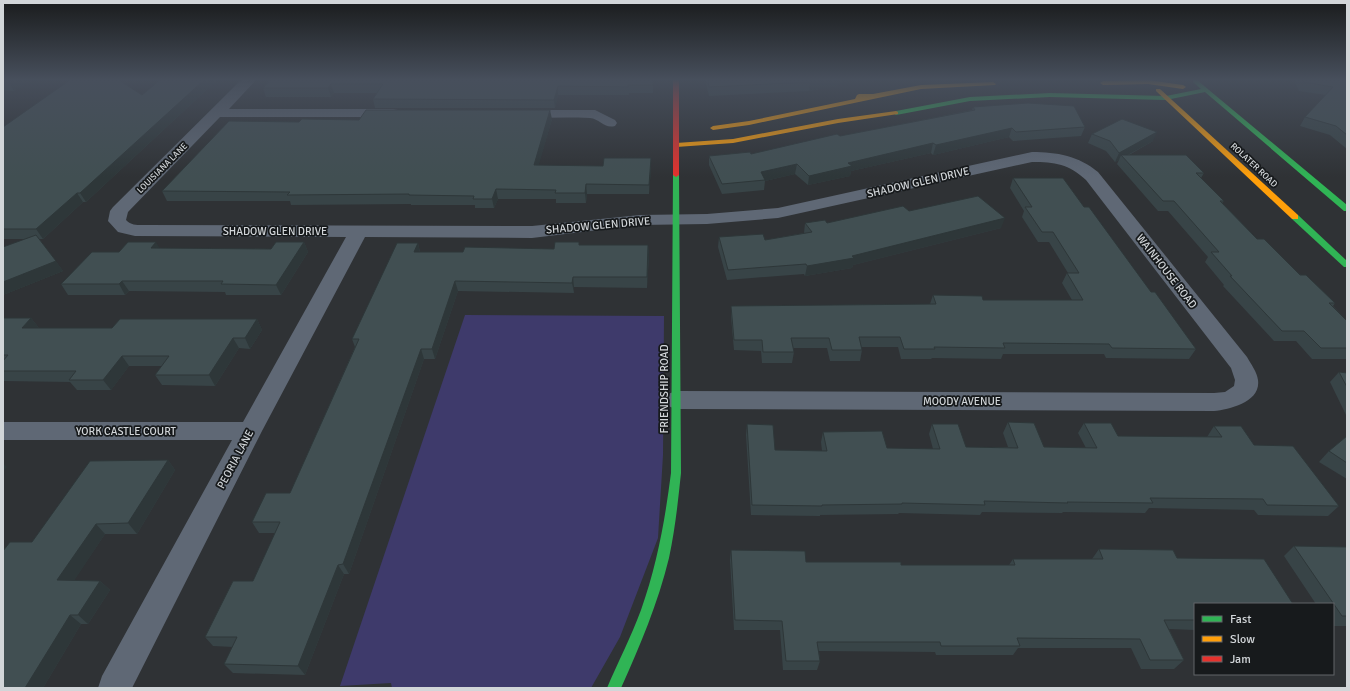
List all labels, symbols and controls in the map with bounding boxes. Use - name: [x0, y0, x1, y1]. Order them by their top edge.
- street label: LOUISIANA LANE: [135, 141, 190, 196]
- street label: ROLATER ROAD: [1228, 141, 1280, 190]
- street label: SHADOW GLEN DRIVE: [866, 164, 971, 201]
- street label: SHADOW GLEN DRIVE: [545, 214, 651, 237]
- street label: SHADOW GLEN DRIVE: [223, 225, 327, 238]
- street label: WAINHOUSE ROAD: [1134, 232, 1200, 311]
- street label: FRIENDSHIP ROAD: [658, 344, 671, 434]
- street label: MOODY AVENUE: [923, 395, 1001, 408]
- street label: YORK CASTLE COURT: [76, 425, 177, 438]
- street label: PEORIA LANE: [215, 428, 256, 491]
- legend: [1194, 603, 1334, 675]
- text: Fast: [1230, 612, 1251, 627]
- text: Slow: [1230, 632, 1255, 647]
- text: Jam: [1230, 652, 1251, 667]

